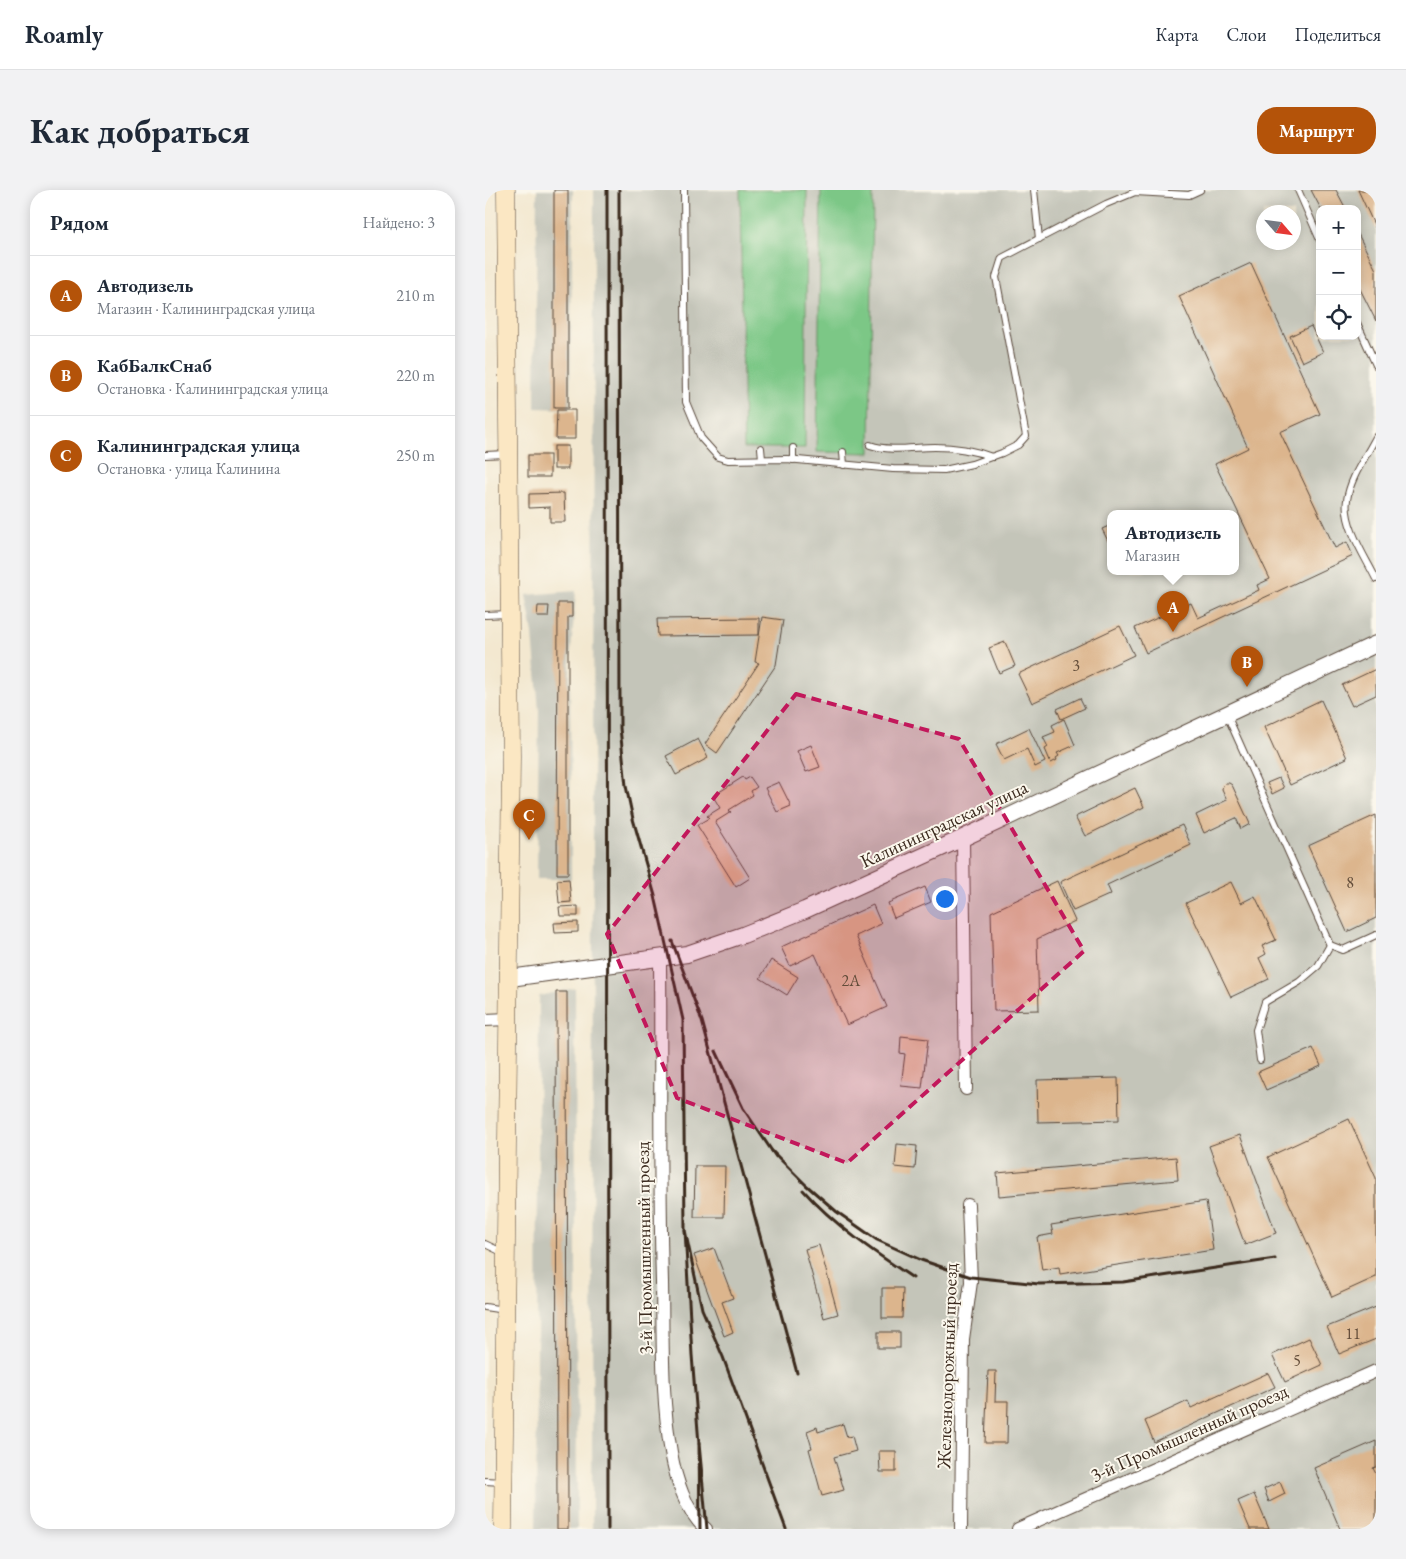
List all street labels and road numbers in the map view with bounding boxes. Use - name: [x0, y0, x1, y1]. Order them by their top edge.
- street label: Калининградская улица: [856, 774, 1032, 874]
- street label: 3-й Промышленный проезд: [630, 1141, 658, 1355]
- street label: Железнодорожный проезд: [931, 1262, 963, 1470]
- street label: 3-й Промышленный проезд: [1087, 1378, 1292, 1488]

